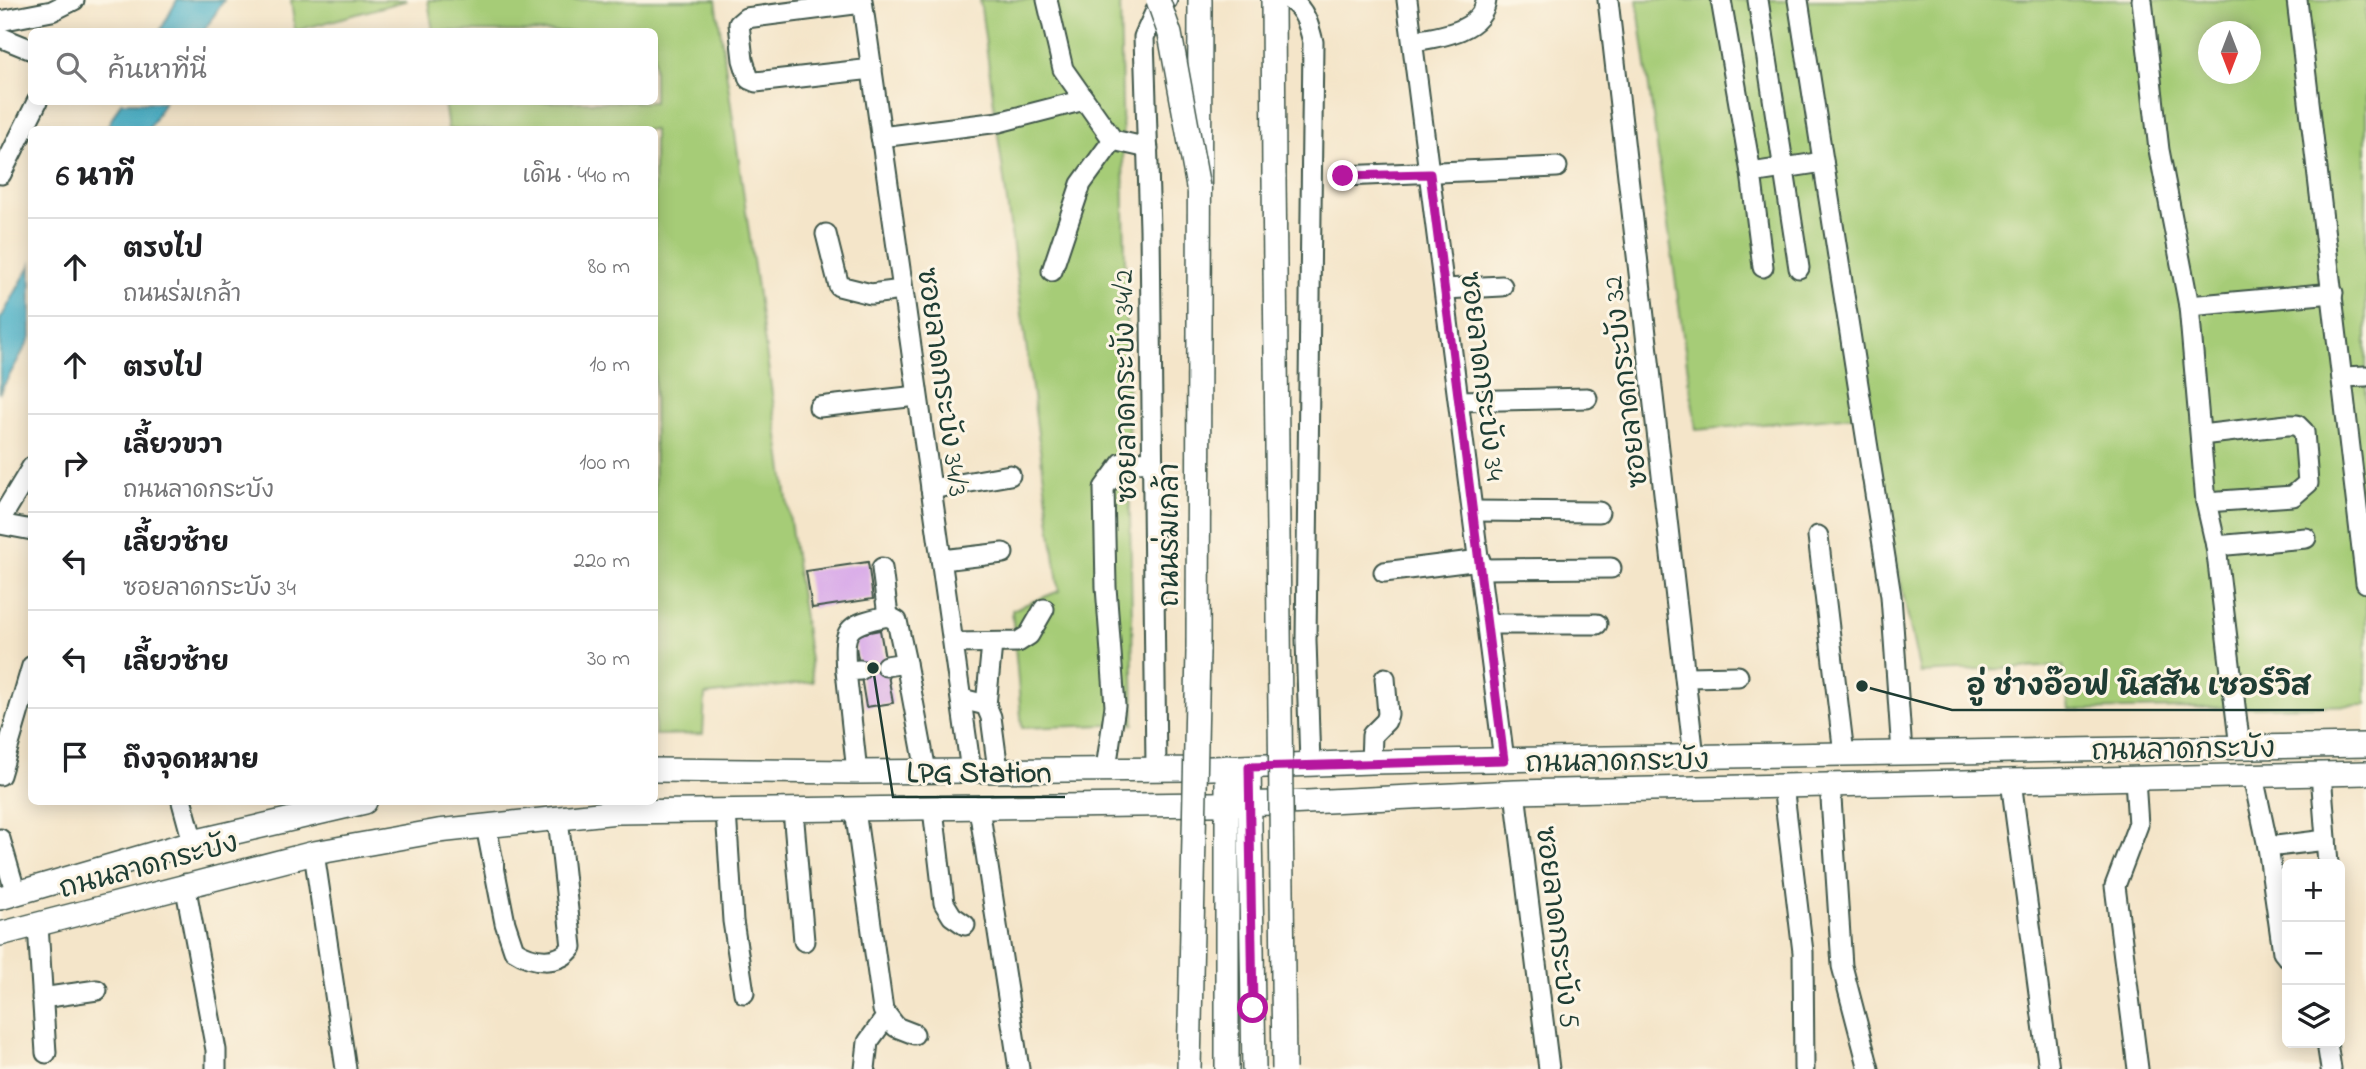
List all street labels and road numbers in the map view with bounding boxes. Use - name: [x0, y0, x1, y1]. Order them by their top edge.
- street label: ซอยลาดกระบัง 34/3: [904, 265, 977, 500]
- street label: ซอยลาดกระบัง 34/2: [1105, 269, 1150, 503]
- street label: ซอยลาดกระบัง 34: [1447, 269, 1514, 484]
- street label: ซอยลาดกระบัง 32: [1594, 273, 1661, 490]
- street label: ถนนร่มเกล้า: [1150, 463, 1192, 607]
- street label: ถนนลาดกระบัง: [2091, 729, 2275, 774]
- street label: ถนนลาดกระบัง: [1525, 741, 1709, 786]
- street label: ถนนลาดกระบัง: [55, 824, 243, 911]
- street label: ซอยลาดกระบัง 5: [1523, 824, 1588, 1031]

